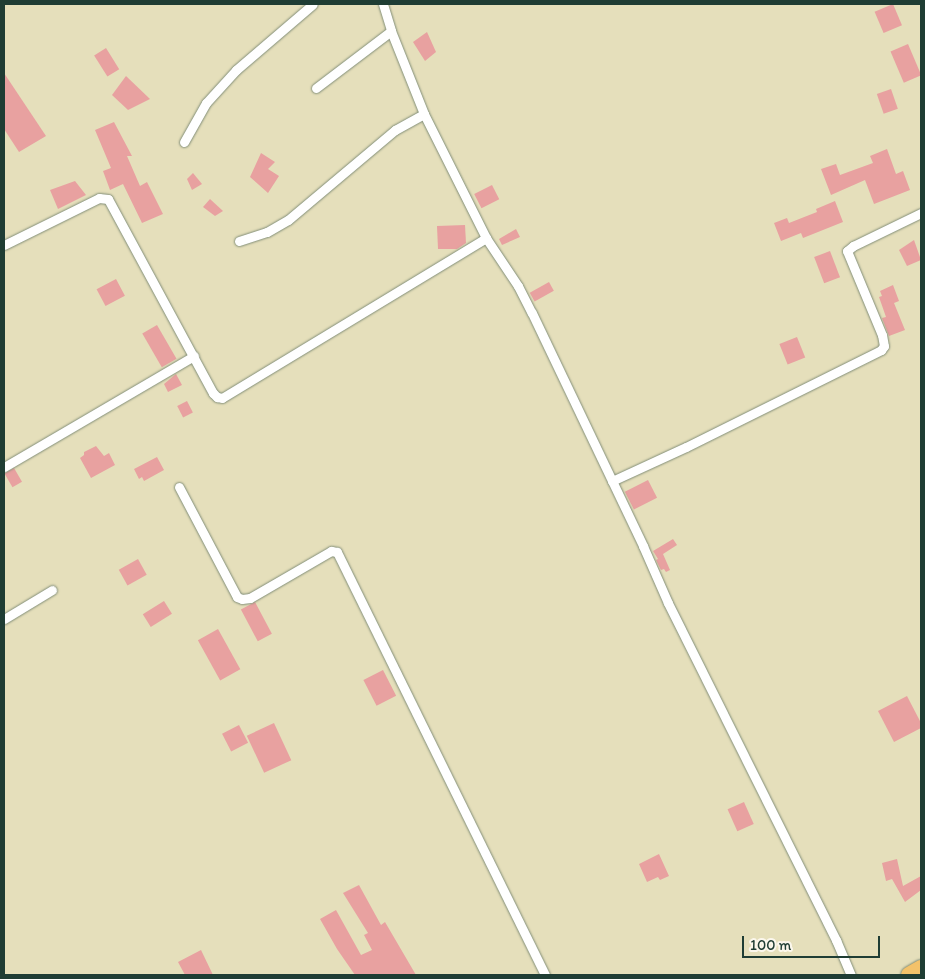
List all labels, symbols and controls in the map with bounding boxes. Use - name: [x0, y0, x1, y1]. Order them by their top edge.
- scale bar: [745, 926, 882, 958]
- text: 100 m: [750, 936, 791, 954]

